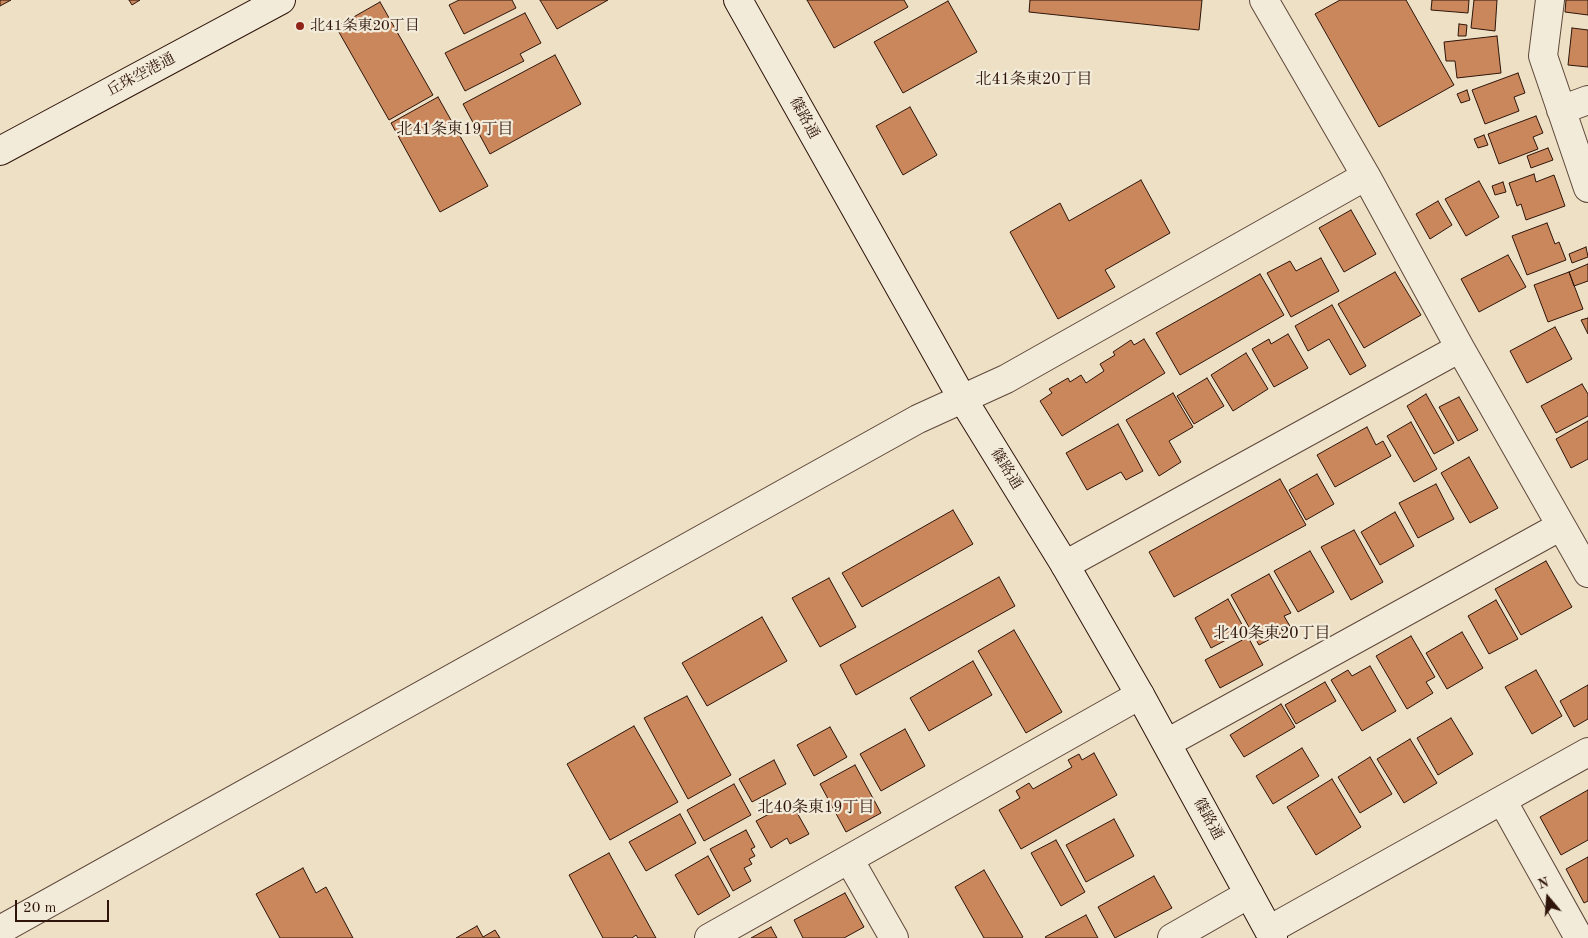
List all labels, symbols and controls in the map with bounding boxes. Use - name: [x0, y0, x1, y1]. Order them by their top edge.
- place label: 北41条東20丁目: [310, 17, 420, 35]
- marker: 北41条東20丁目: [294, 20, 306, 32]
- street label: 丘珠空港通: [104, 49, 178, 101]
- district label: 北41条東20丁目: [975, 70, 1093, 90]
- street label: 篠路通: [785, 94, 823, 142]
- district label: 北41条東19丁目: [396, 120, 514, 140]
- street label: 篠路通: [986, 445, 1026, 493]
- district label: 北40条東20丁目: [1213, 624, 1331, 644]
- street label: 篠路通: [1189, 795, 1227, 843]
- district label: 北40条東19丁目: [757, 798, 875, 818]
- north arrow: [1523, 873, 1573, 923]
- text: N: [1536, 875, 1551, 892]
- scale bar: [18, 890, 111, 922]
- text: 20 m: [23, 901, 57, 916]

